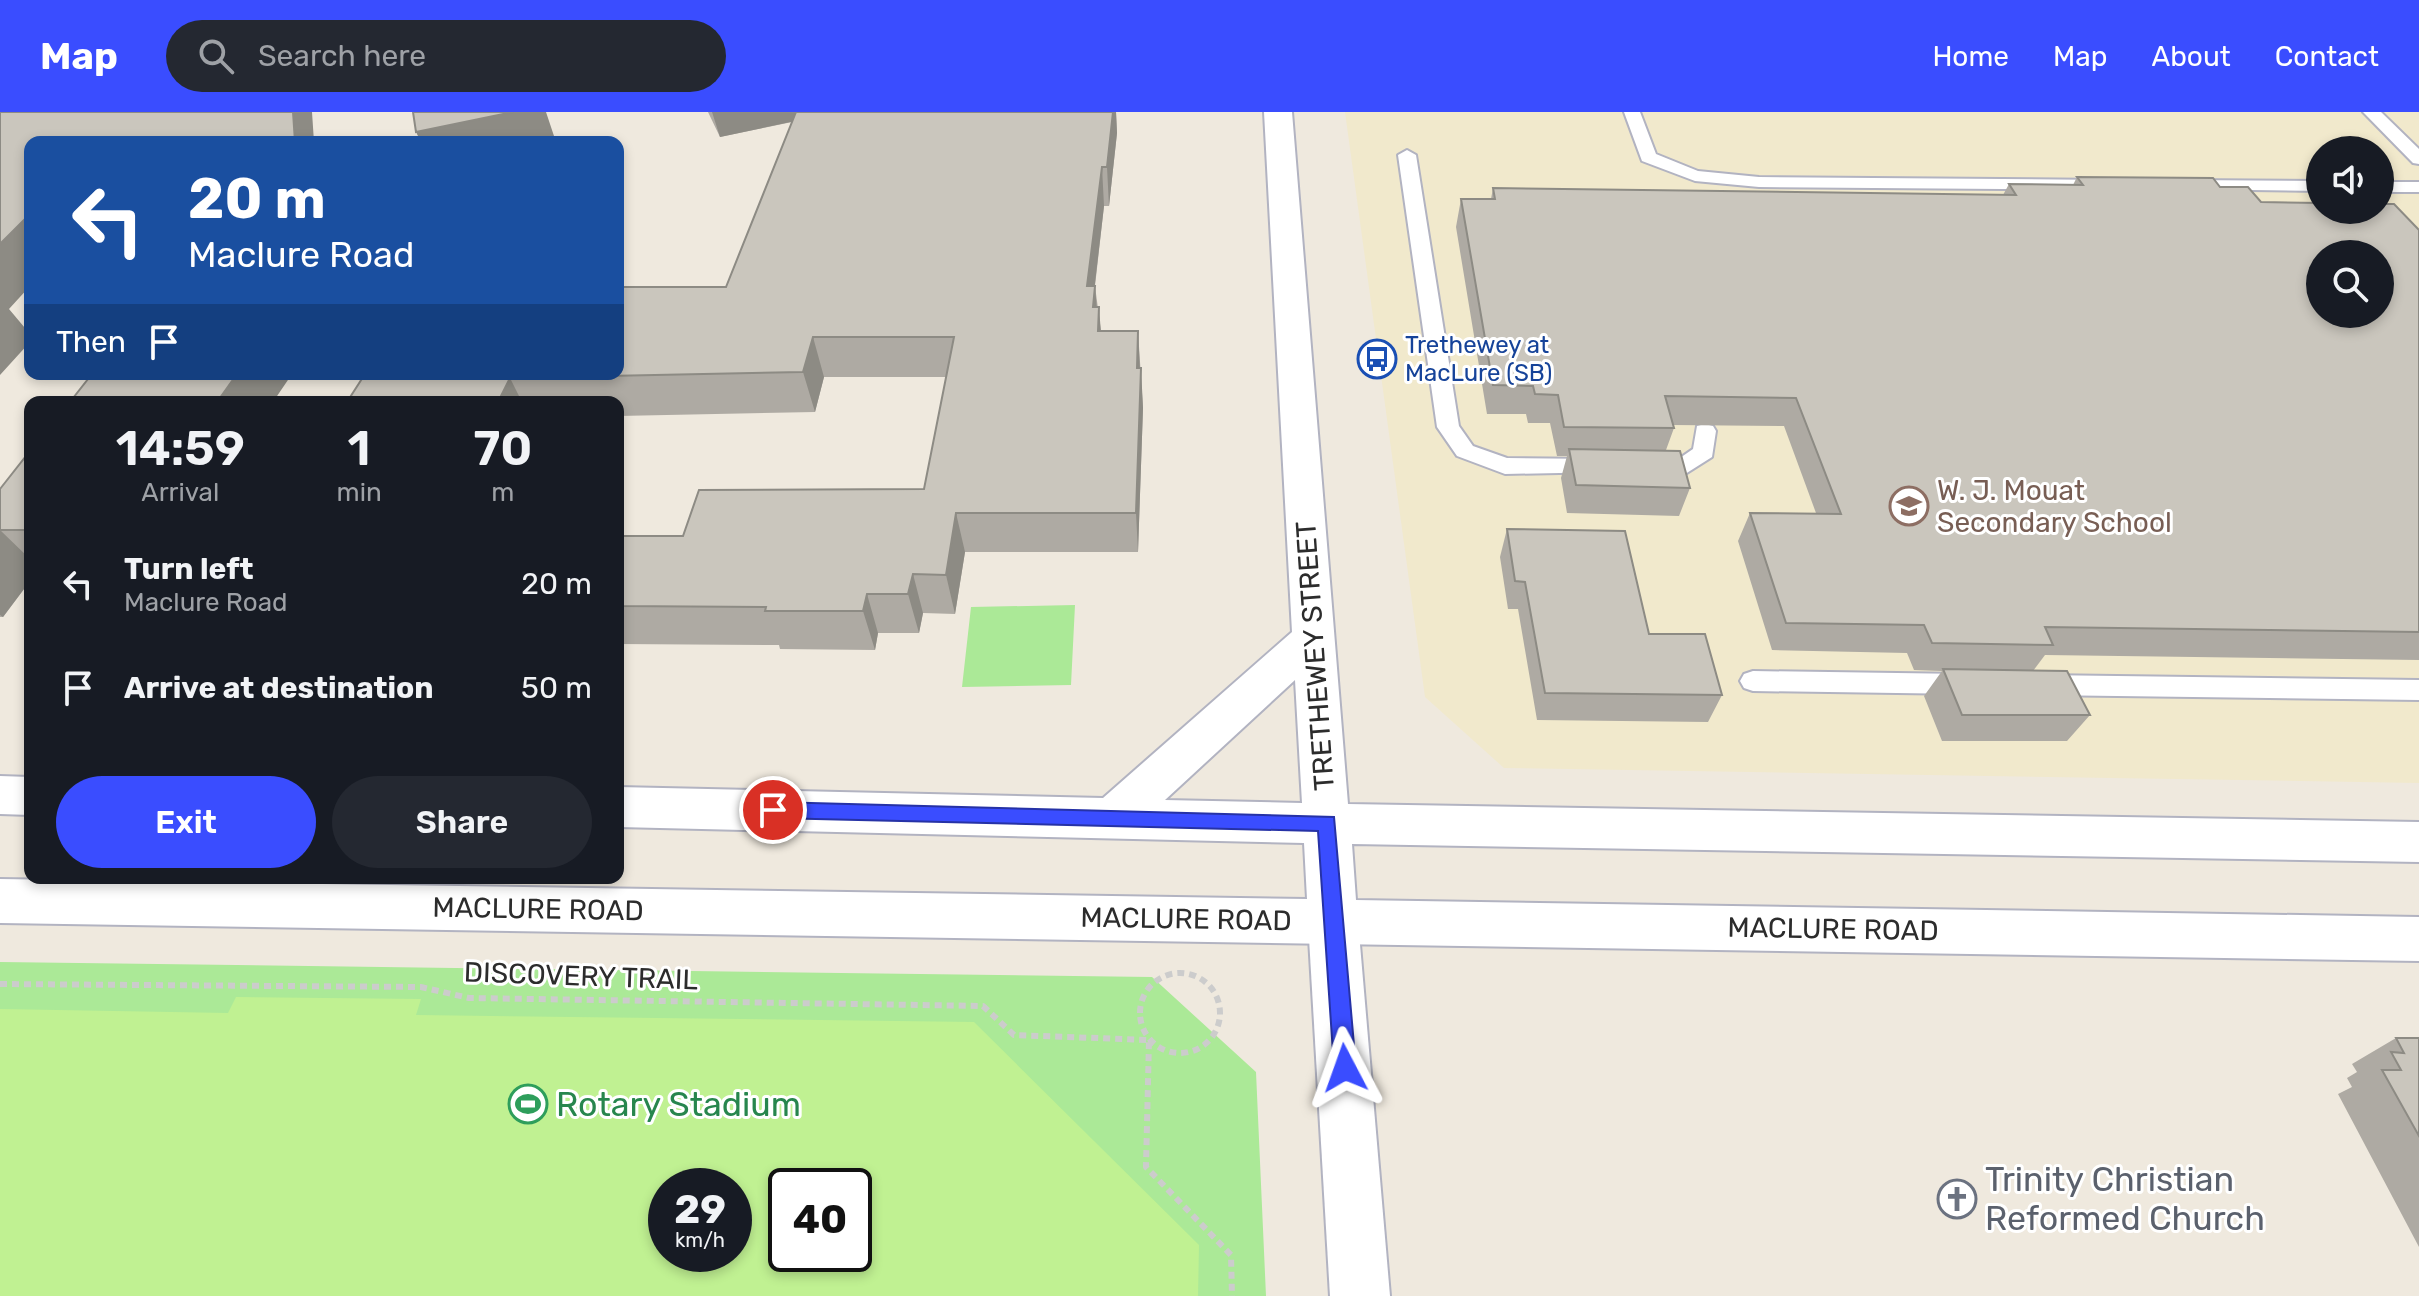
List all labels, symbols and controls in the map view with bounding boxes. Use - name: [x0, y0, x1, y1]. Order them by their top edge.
- search box: [166, 20, 726, 92]
- text: Map: [40, 33, 118, 79]
- icon: search: [194, 34, 238, 78]
- text: Search here: [258, 38, 426, 74]
- text: Home: [1932, 40, 2009, 73]
- text: Map: [2053, 40, 2107, 73]
- text: About: [2151, 40, 2231, 73]
- text: Contact: [2275, 40, 2379, 73]
- map controls: [2306, 136, 2394, 328]
- button: sound: [2306, 136, 2394, 224]
- text: 20 m: [188, 166, 326, 232]
- icon: left: [56, 168, 160, 272]
- text: Maclure Road: [188, 233, 414, 276]
- button: search: [2306, 240, 2394, 328]
- icon: arrive: [142, 320, 186, 364]
- text: Then: [56, 324, 126, 360]
- place label: Trethewey at MacLure (SB): [1405, 331, 1552, 387]
- bus stop icon: Trethewey at MacLure (SB): [1356, 338, 1398, 380]
- text: 14:59: [116, 420, 245, 477]
- text: 1: [348, 420, 371, 477]
- text: 70: [473, 420, 532, 477]
- place label: W. J. Mouat Secondary School: [1937, 474, 2172, 539]
- text: Arrival: [141, 477, 219, 508]
- text: min: [337, 477, 382, 508]
- text: m: [491, 477, 514, 508]
- school or university icon: W. J. Mouat Secondary School: [1888, 485, 1930, 527]
- street label: TRETHEWEY STREET: [1289, 520, 1341, 792]
- text: Turn left: [124, 551, 254, 587]
- icon: left: [56, 562, 100, 606]
- text: 20 m: [521, 566, 592, 602]
- text: Maclure Road: [124, 587, 288, 618]
- icon: arrive: [56, 666, 100, 710]
- text: Arrive at destination: [124, 670, 434, 706]
- text: 50 m: [521, 670, 592, 706]
- button: Exit: [56, 776, 316, 868]
- button: Share: [332, 776, 592, 868]
- pin: [739, 776, 807, 844]
- icon: arrive: [751, 788, 795, 832]
- street label: MACLURE ROAD: [432, 891, 644, 927]
- street label: MACLURE ROAD: [1080, 901, 1292, 937]
- street label: MACLURE ROAD: [1727, 911, 1939, 947]
- street label: DISCOVERY TRAIL: [463, 955, 699, 997]
- position arrow: [1303, 1026, 1387, 1110]
- sports icon: Rotary Stadium: [507, 1083, 549, 1125]
- place label: Rotary Stadium: [556, 1084, 801, 1125]
- place label: Trinity Christian Reformed Church: [1985, 1159, 2265, 1239]
- speed limit sign: 40: [768, 1168, 872, 1272]
- church icon: Trinity Christian Reformed Church: [1936, 1178, 1978, 1220]
- text: 29: [674, 1186, 726, 1233]
- text: km/h: [675, 1228, 725, 1252]

